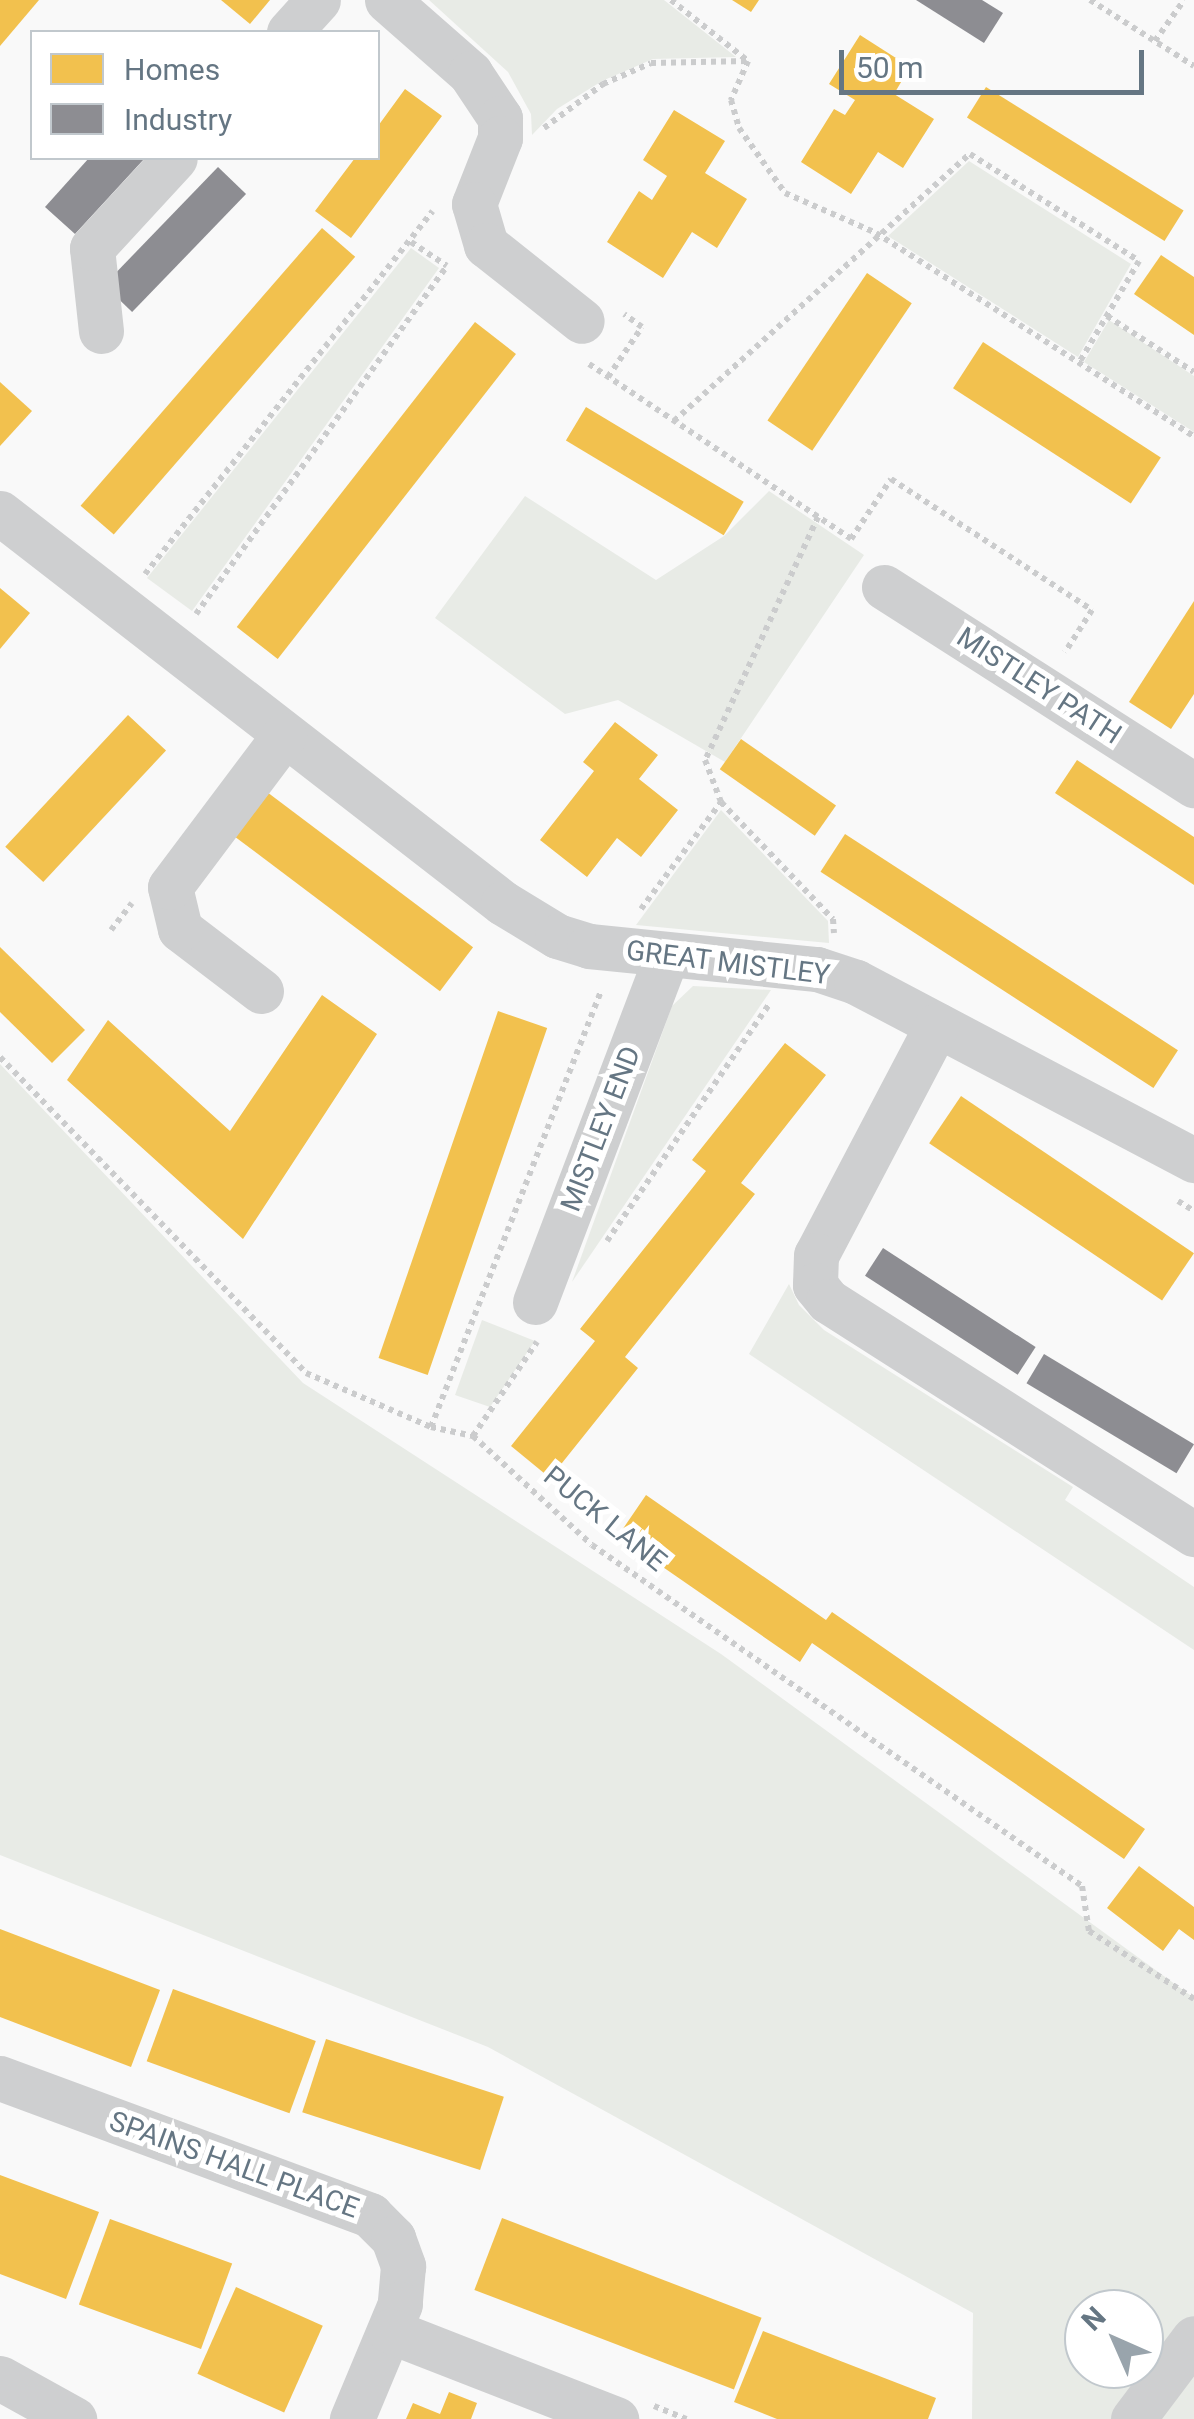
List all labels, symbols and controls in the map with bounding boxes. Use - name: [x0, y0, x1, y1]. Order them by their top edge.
- legend: [30, 30, 380, 160]
- scale bar: [844, 30, 1149, 92]
- text: 50 m: [856, 50, 923, 85]
- text: Homes: [124, 52, 220, 87]
- text: Industry: [124, 102, 232, 137]
- street label: MISTLEY PATH: [951, 620, 1127, 752]
- street label: GREAT MISTLEY: [624, 934, 832, 992]
- street label: MISTLEY END: [554, 1042, 648, 1216]
- street label: PUCK LANE: [537, 1459, 673, 1579]
- street label: SPAINS HALL PLACE: [105, 2104, 363, 2226]
- north arrow: [1064, 2289, 1164, 2389]
- text: N: [1075, 2300, 1112, 2338]

